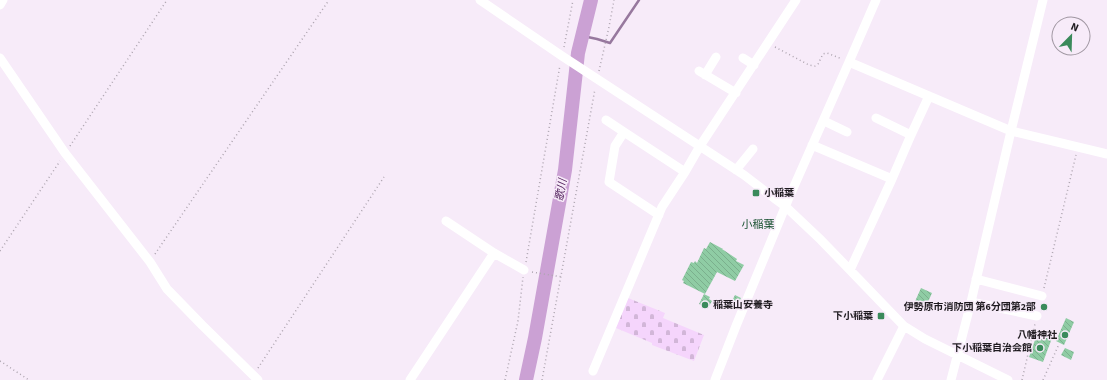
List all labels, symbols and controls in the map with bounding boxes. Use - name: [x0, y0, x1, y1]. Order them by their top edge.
- north arrow: [1051, 16, 1091, 56]
- text: N: [1068, 19, 1081, 36]
- water label: 歌川: [552, 177, 570, 202]
- place label: 小稲葉: [764, 186, 794, 200]
- marker: 小稲葉: [751, 188, 761, 198]
- district label: 小稲葉: [742, 217, 775, 232]
- place label: 稲葉山安養寺: [713, 298, 773, 312]
- marker: 稲葉山安養寺: [700, 300, 710, 310]
- place label: 伊勢原市消防団 第6分団第2部: [903, 300, 1036, 314]
- marker: 伊勢原市消防団 第6分団第2部: [1039, 302, 1049, 312]
- place label: 下小稲葉: [833, 309, 873, 323]
- marker: 下小稲葉: [876, 311, 886, 321]
- place label: 八幡神社: [1017, 328, 1058, 342]
- marker: 八幡神社: [1060, 330, 1070, 340]
- place label: 下小稲葉自治会館: [952, 341, 1032, 355]
- marker: 下小稲葉自治会館: [1035, 343, 1045, 353]

